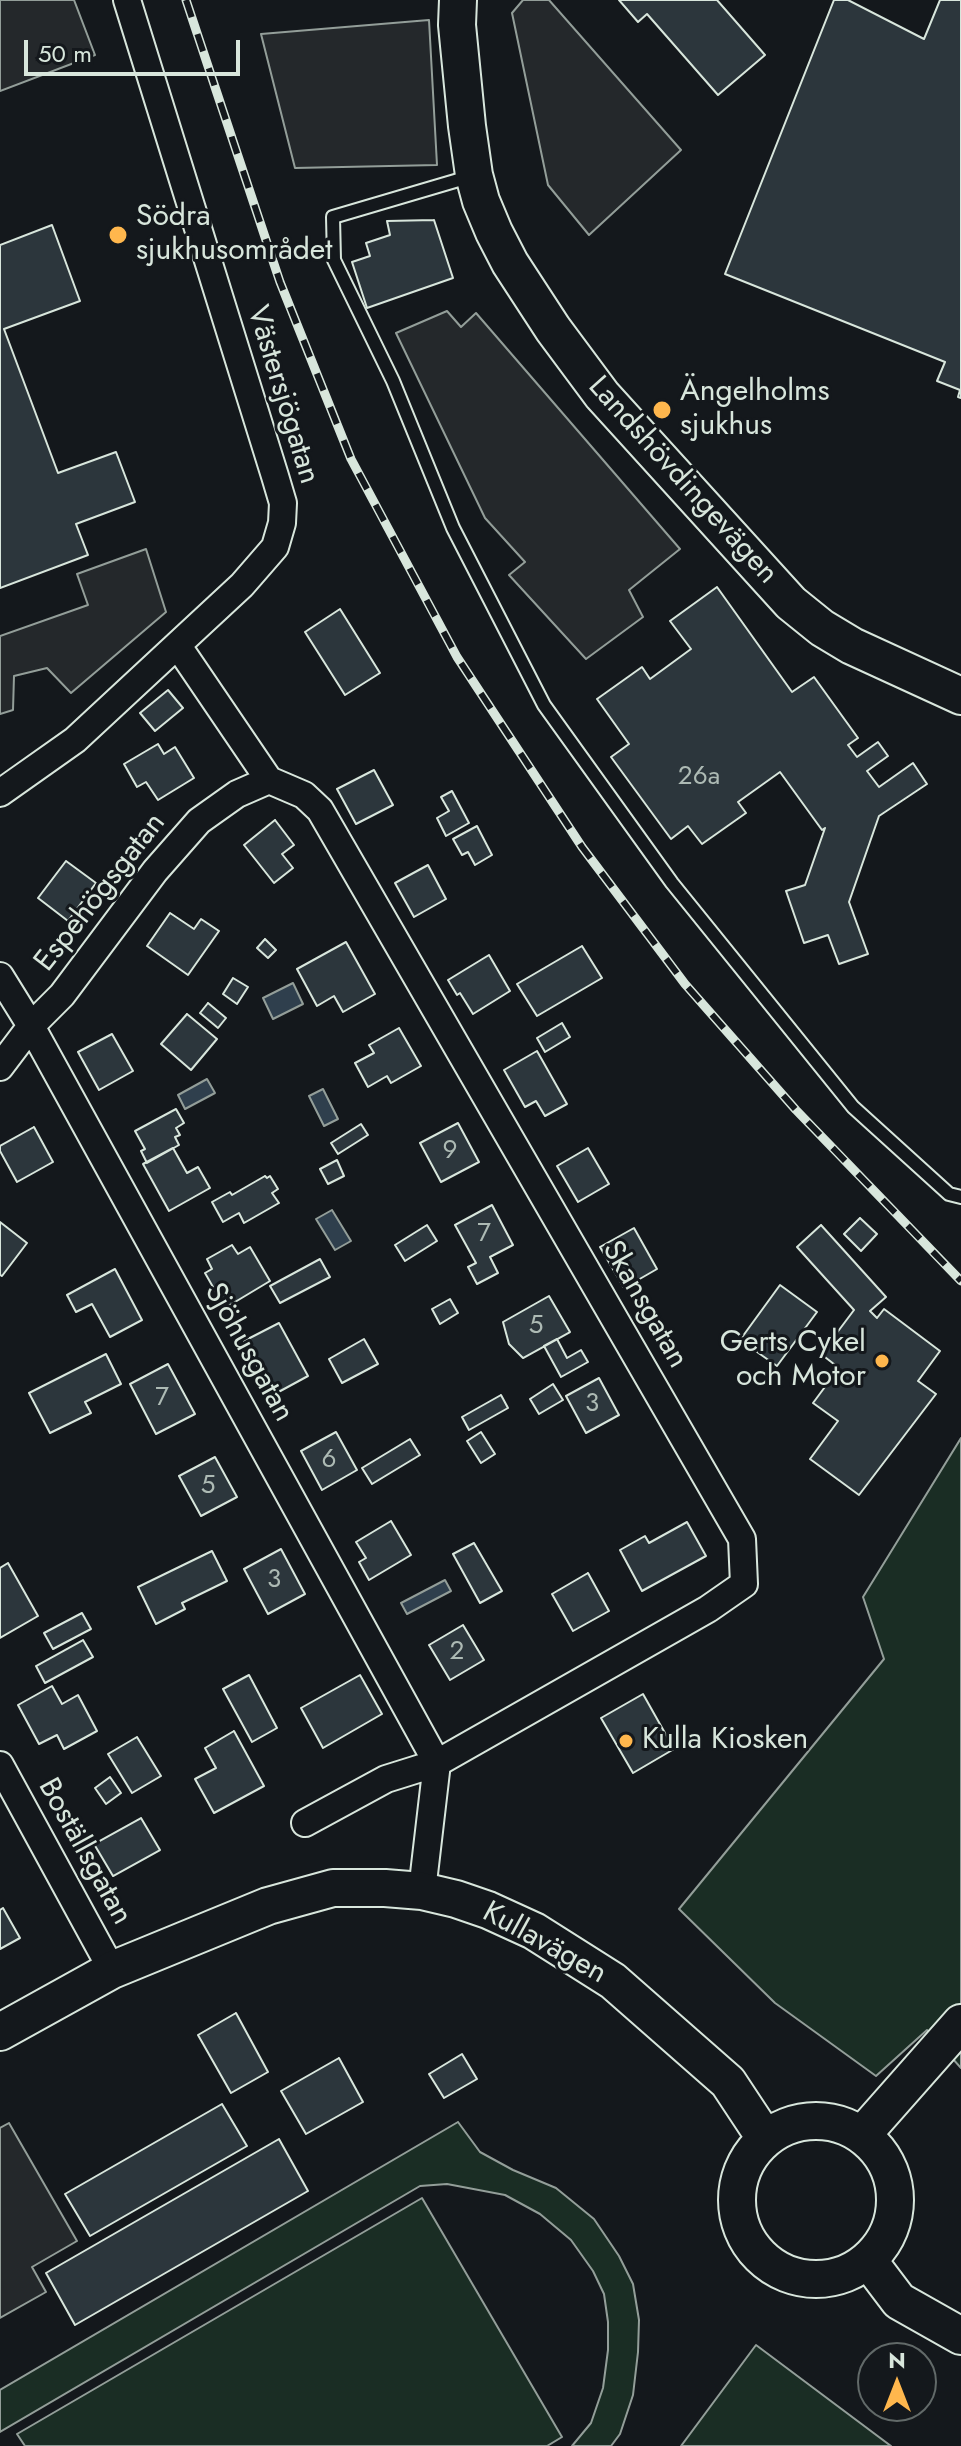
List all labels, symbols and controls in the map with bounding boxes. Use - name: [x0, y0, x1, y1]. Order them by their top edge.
- scale bar: [28, 24, 244, 74]
- text: 50 m: [38, 36, 92, 71]
- place label: Södra sjukhusområdet: [136, 200, 332, 270]
- marker: Södra sjukhusområdet: [107, 224, 129, 246]
- street label: Västersjögatan: [238, 302, 326, 488]
- street label: Landshövdingevägen: [579, 370, 785, 592]
- place label: Ängelholms sjukhus: [680, 375, 830, 446]
- marker: Ängelholms sjukhus: [651, 399, 673, 421]
- house number: 26a: [678, 762, 720, 794]
- street label: Espehögsgatan: [28, 807, 174, 979]
- house number: 9: [443, 1136, 457, 1168]
- house number: 7: [477, 1219, 491, 1251]
- street label: Skansgatan: [593, 1235, 695, 1375]
- street label: Sjöhusgatan: [195, 1277, 301, 1429]
- house number: 5: [529, 1311, 543, 1343]
- place label: Gerts Cykel och Motor: [720, 1326, 866, 1396]
- marker: Gerts Cykel och Motor: [873, 1352, 891, 1370]
- house number: 7: [155, 1383, 169, 1415]
- house number: 3: [585, 1389, 599, 1421]
- house number: 6: [322, 1445, 336, 1477]
- house number: 5: [201, 1471, 215, 1503]
- house number: 3: [267, 1565, 281, 1597]
- house number: 2: [450, 1637, 464, 1669]
- place label: Kulla Kiosken: [642, 1723, 808, 1759]
- marker: Kulla Kiosken: [617, 1732, 635, 1750]
- street label: Boställsgatan: [29, 1773, 139, 1931]
- street label: Kullavägen: [476, 1895, 612, 1993]
- north arrow: [857, 2342, 937, 2422]
- text: N: [888, 2344, 906, 2376]

